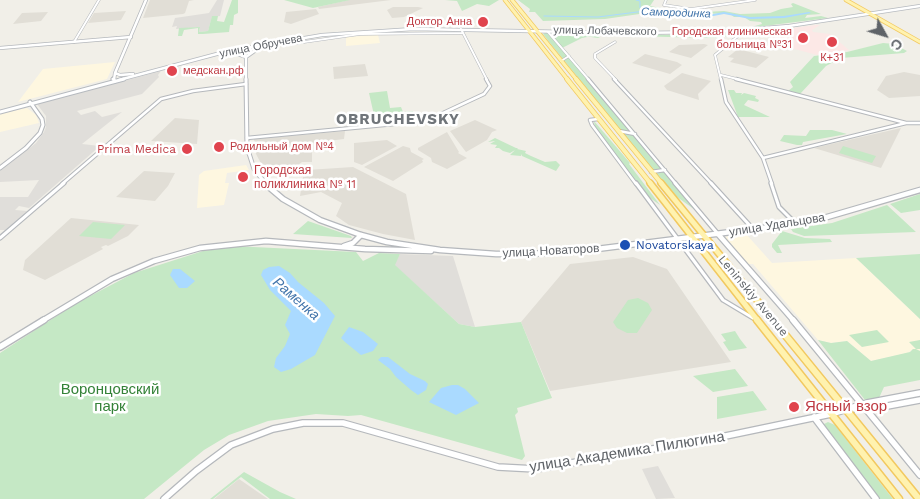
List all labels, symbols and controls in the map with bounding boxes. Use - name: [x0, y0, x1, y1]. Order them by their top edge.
- water label: Самородинка: [641, 5, 711, 21]
- north arrow: [860, 10, 910, 60]
- place label: Доктор Анна: [407, 15, 472, 29]
- marker: Доктор Анна: [476, 15, 490, 29]
- street label: улица Лобачевского: [553, 23, 657, 39]
- place label: Городская клиническая больница №31: [672, 25, 792, 51]
- marker: Городская клиническая больница №31: [796, 31, 810, 45]
- street label: улица Обручева: [218, 32, 304, 60]
- marker: К+31: [825, 35, 839, 49]
- text: С: [887, 35, 906, 53]
- place label: К+31: [820, 51, 844, 65]
- marker: медскан.рф: [165, 64, 179, 78]
- place label: медскан.рф: [183, 64, 244, 78]
- district label: OBRUCHEVSKY: [335, 111, 461, 129]
- marker: Родильный дом №4: [212, 140, 226, 154]
- place label: Родильный дом №4: [230, 140, 334, 154]
- place label: Prima Medica: [97, 142, 176, 156]
- marker: Prima Medica: [180, 142, 194, 156]
- place label: Городская поликлиника № 11: [254, 163, 356, 191]
- marker: Городская поликлиника № 11: [236, 170, 250, 184]
- street label: улица Удальцова: [728, 210, 826, 240]
- marker: Novatorskaya: [618, 238, 632, 252]
- place label: Novatorskaya: [636, 238, 714, 252]
- street label: улица Новаторов: [502, 241, 600, 261]
- street label: Leninskiy Avenue: [715, 253, 791, 339]
- water label: Раменка: [269, 274, 323, 324]
- park label: Воронцовский парк: [61, 381, 159, 416]
- place label: Ясный взор: [805, 398, 887, 416]
- marker: Ясный взор: [787, 400, 801, 414]
- street label: улица Академика Пилюгина: [528, 428, 726, 476]

